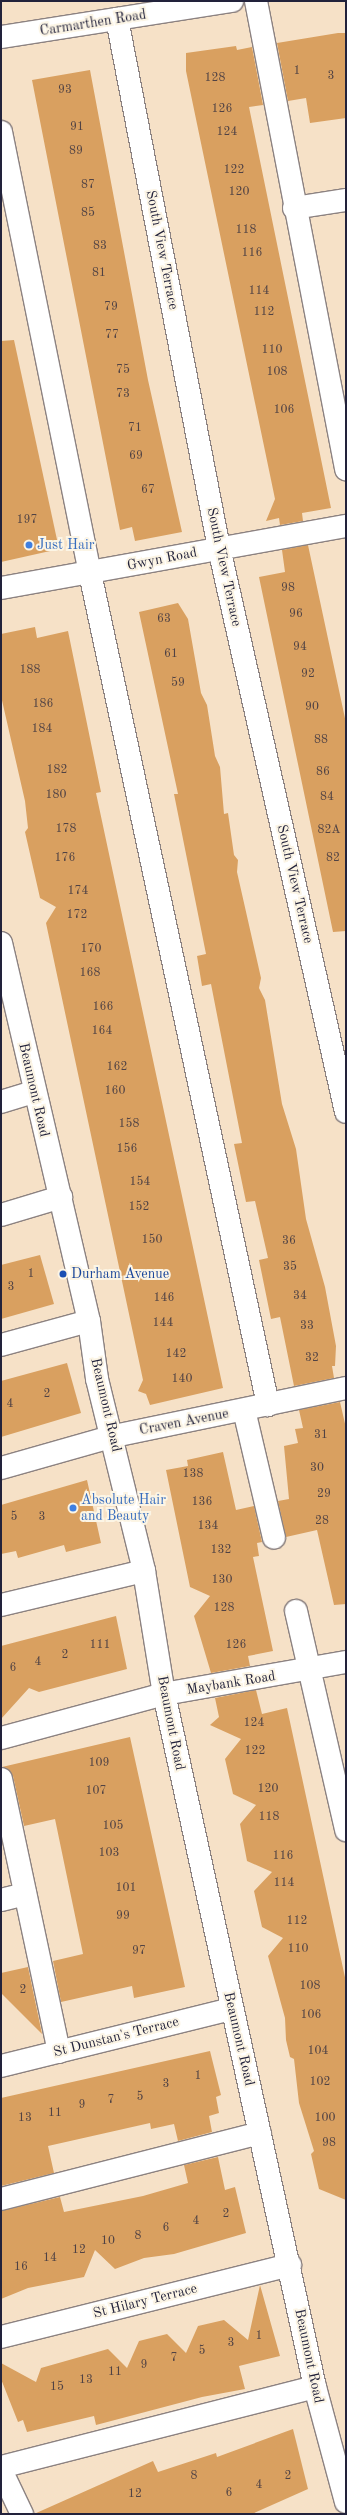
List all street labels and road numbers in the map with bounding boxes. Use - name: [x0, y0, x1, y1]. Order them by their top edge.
- street label: Carmarthen Road: [39, 6, 147, 40]
- street label: South View Terrace: [142, 189, 182, 311]
- street label: South View Terrace: [203, 506, 245, 628]
- street label: Gwyn Road: [126, 544, 198, 574]
- street label: South View Terrace: [273, 823, 317, 945]
- street label: Beaumont Road: [15, 1041, 53, 1139]
- street label: Beaumont Road: [87, 1356, 125, 1454]
- street label: Craven Avenue: [138, 1405, 230, 1439]
- street label: Maybank Road: [185, 1668, 277, 1698]
- street label: Beaumont Road: [154, 1674, 188, 1772]
- street label: Beaumont Road: [220, 1990, 258, 2088]
- street label: St Dunstan's Terrace: [52, 2013, 180, 2061]
- street label: St Hilary Terrace: [91, 2280, 199, 2322]
- street label: Beaumont Road: [291, 2307, 327, 2405]

